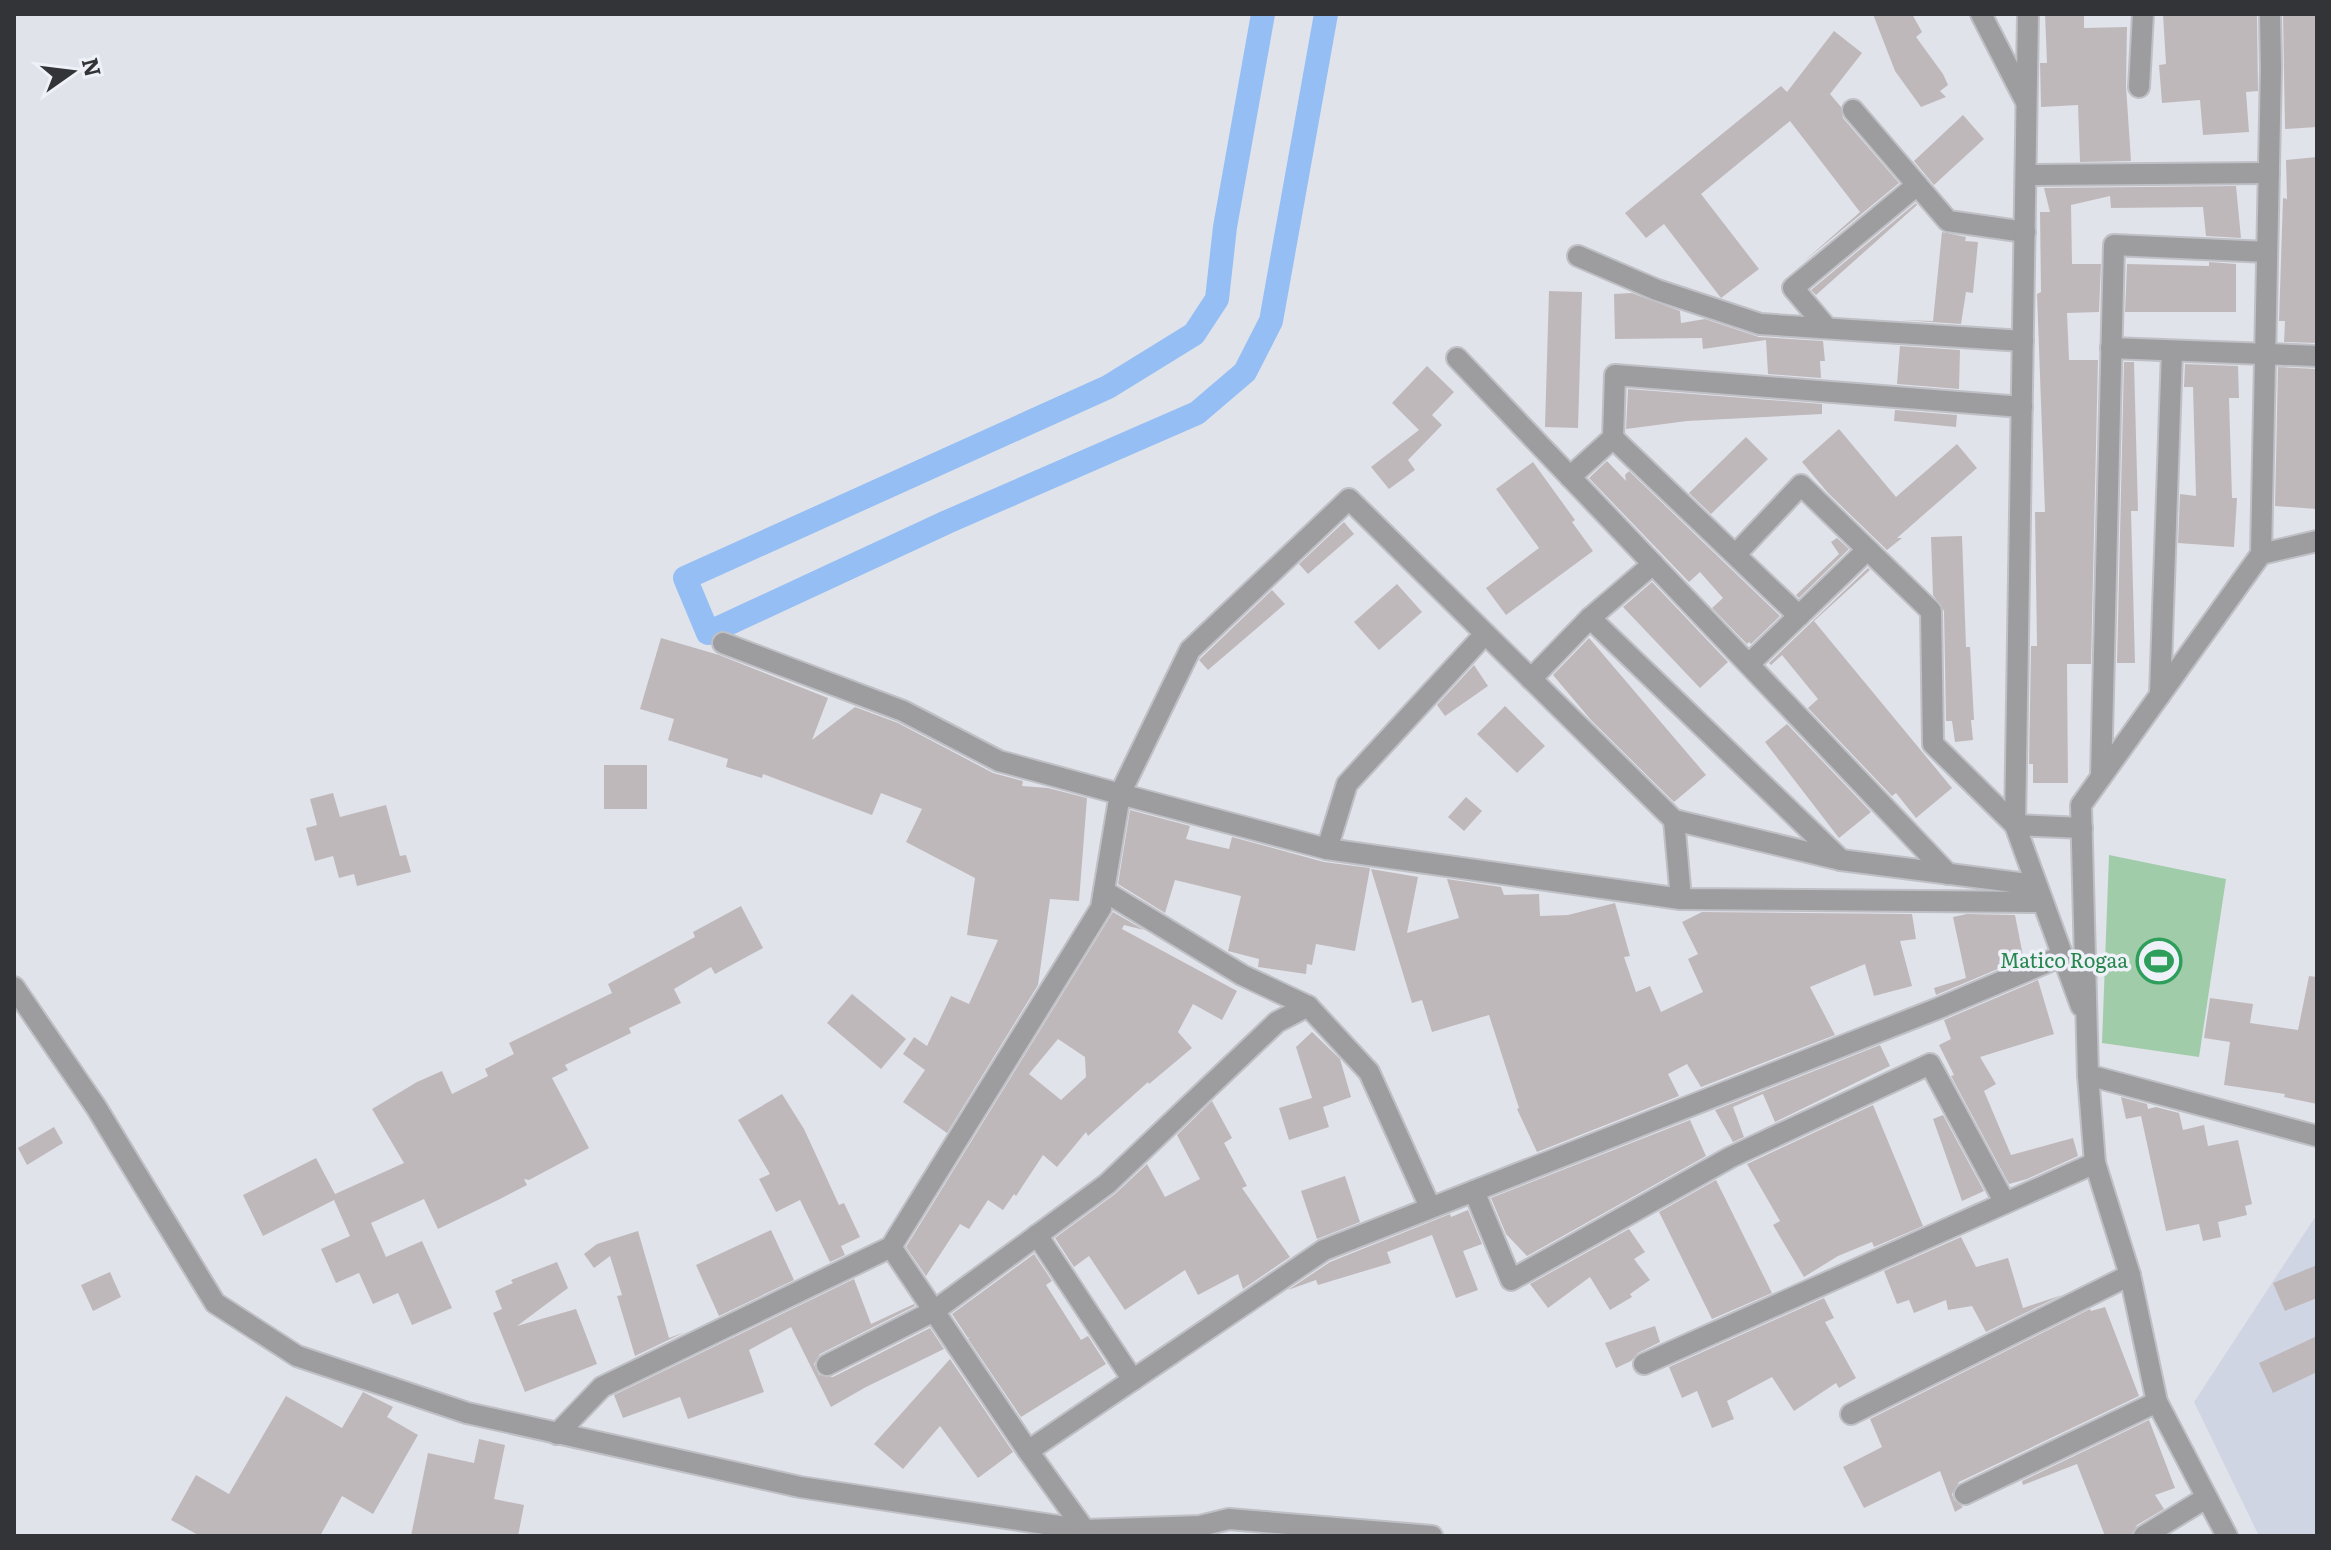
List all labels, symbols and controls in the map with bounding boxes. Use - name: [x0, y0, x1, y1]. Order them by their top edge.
- north arrow: [32, 32, 112, 112]
- text: N: [75, 54, 111, 80]
- sports icon: Matico Rogaa: [2135, 937, 2183, 985]
- place label: Matico Rogaa: [2000, 944, 2128, 974]

